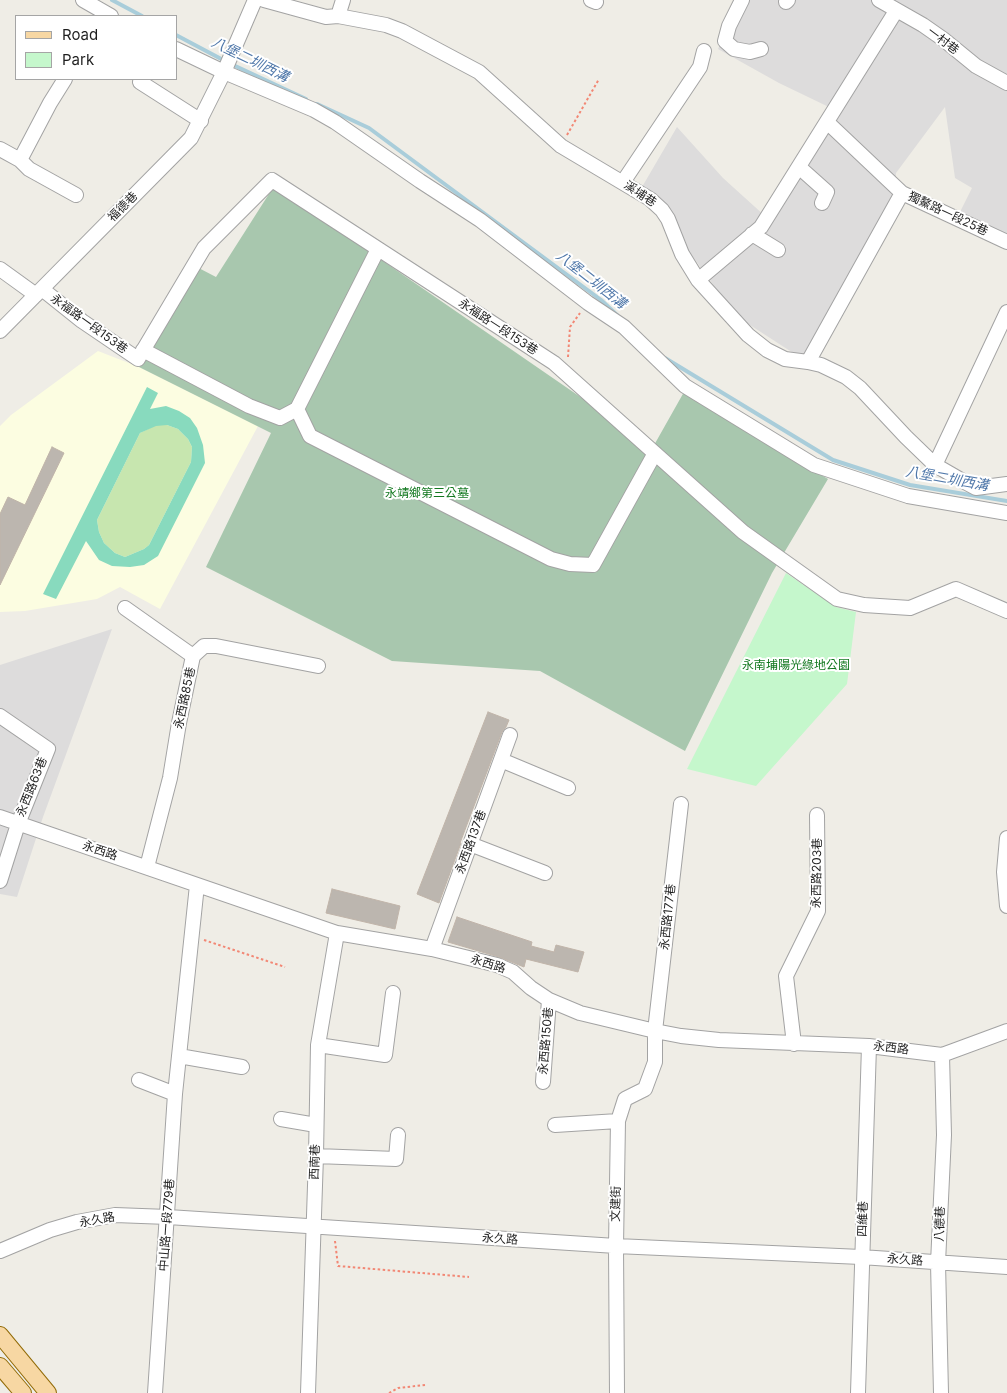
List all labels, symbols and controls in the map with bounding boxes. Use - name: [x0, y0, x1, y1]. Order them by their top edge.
- legend: [15, 15, 178, 80]
- street label: 一村巷: [924, 24, 962, 58]
- text: Road: [62, 25, 98, 44]
- water label: 八堡二圳西溝: [209, 34, 291, 86]
- text: Park: [62, 50, 94, 69]
- street label: 溪埔巷: [621, 178, 659, 210]
- street label: 福德巷: [105, 189, 141, 225]
- street label: 獨鰲路一段25巷: [906, 189, 990, 239]
- water label: 八堡二圳西溝: [553, 248, 629, 312]
- street label: 永福路一段153巷: [48, 291, 130, 357]
- street label: 永福路一段153巷: [456, 296, 540, 358]
- water label: 八堡二圳西溝: [904, 463, 990, 495]
- park label: 永靖鄉第三公墓: [385, 486, 469, 500]
- park label: 永南埔陽光綠地公園: [742, 658, 850, 672]
- street label: 永西路85巷: [171, 666, 199, 730]
- street label: 永西路63巷: [14, 755, 50, 819]
- street label: 永西路137巷: [453, 808, 489, 876]
- street label: 永西路203巷: [809, 838, 825, 908]
- street label: 永西路: [81, 839, 119, 863]
- street label: 永西路177巷: [657, 883, 679, 951]
- street label: 永西路: [469, 952, 507, 976]
- street label: 永西路150巷: [536, 1007, 556, 1075]
- street label: 永西路: [872, 1039, 910, 1057]
- street label: 西南巷: [307, 1144, 323, 1180]
- street label: 中山路一段779巷: [157, 1178, 177, 1272]
- street label: 文建街: [608, 1186, 624, 1222]
- street label: 四維巷: [855, 1201, 871, 1237]
- street label: 八德巷: [932, 1206, 948, 1242]
- street label: 永久路: [78, 1210, 116, 1230]
- street label: 永久路: [482, 1231, 518, 1247]
- street label: 永久路: [887, 1252, 923, 1268]

